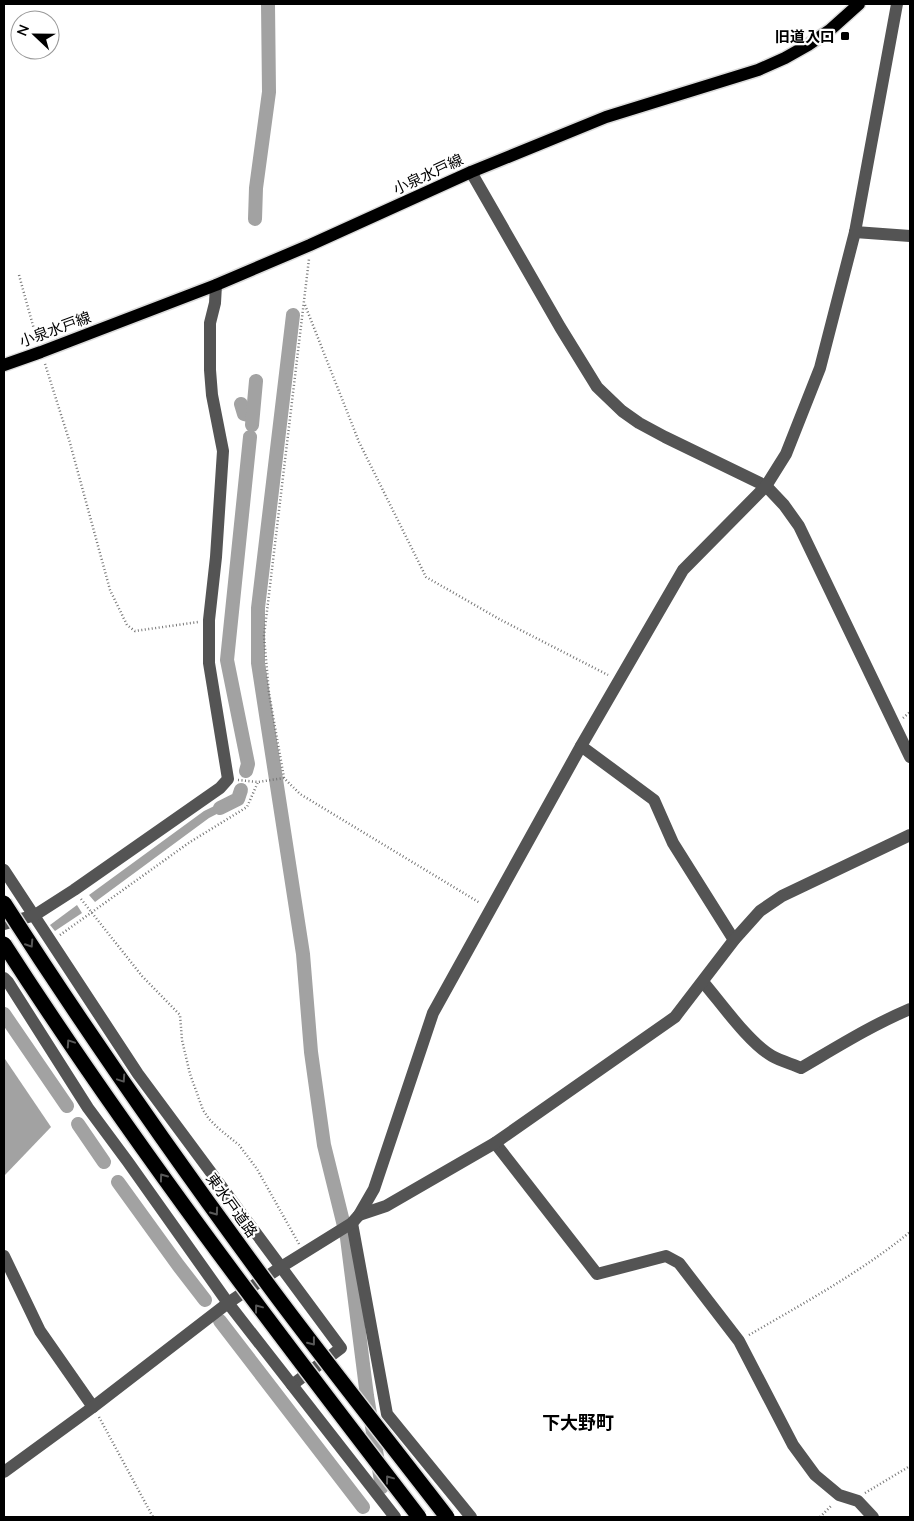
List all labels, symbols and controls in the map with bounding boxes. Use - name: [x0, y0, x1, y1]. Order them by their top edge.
- north arrow: [10, 10, 60, 60]
- text: N: [13, 22, 33, 38]
- place label: 旧道入口: [775, 27, 835, 46]
- marker: 旧道入口: [839, 30, 851, 42]
- street label: 小泉水戸線: [390, 150, 466, 198]
- street label: 小泉水戸線: [17, 307, 93, 351]
- one-way arrow: [24, 939, 33, 948]
- one-way arrow: [67, 1039, 76, 1049]
- one-way arrow: [116, 1073, 125, 1082]
- street label: 東水戸道路: [202, 1169, 262, 1241]
- one-way arrow: [160, 1173, 169, 1182]
- one-way arrow: [209, 1206, 218, 1215]
- one-way arrow: [256, 1305, 264, 1314]
- one-way arrow: [306, 1336, 315, 1346]
- district label: 下大野町: [542, 1411, 614, 1434]
- one-way arrow: [386, 1475, 395, 1484]

